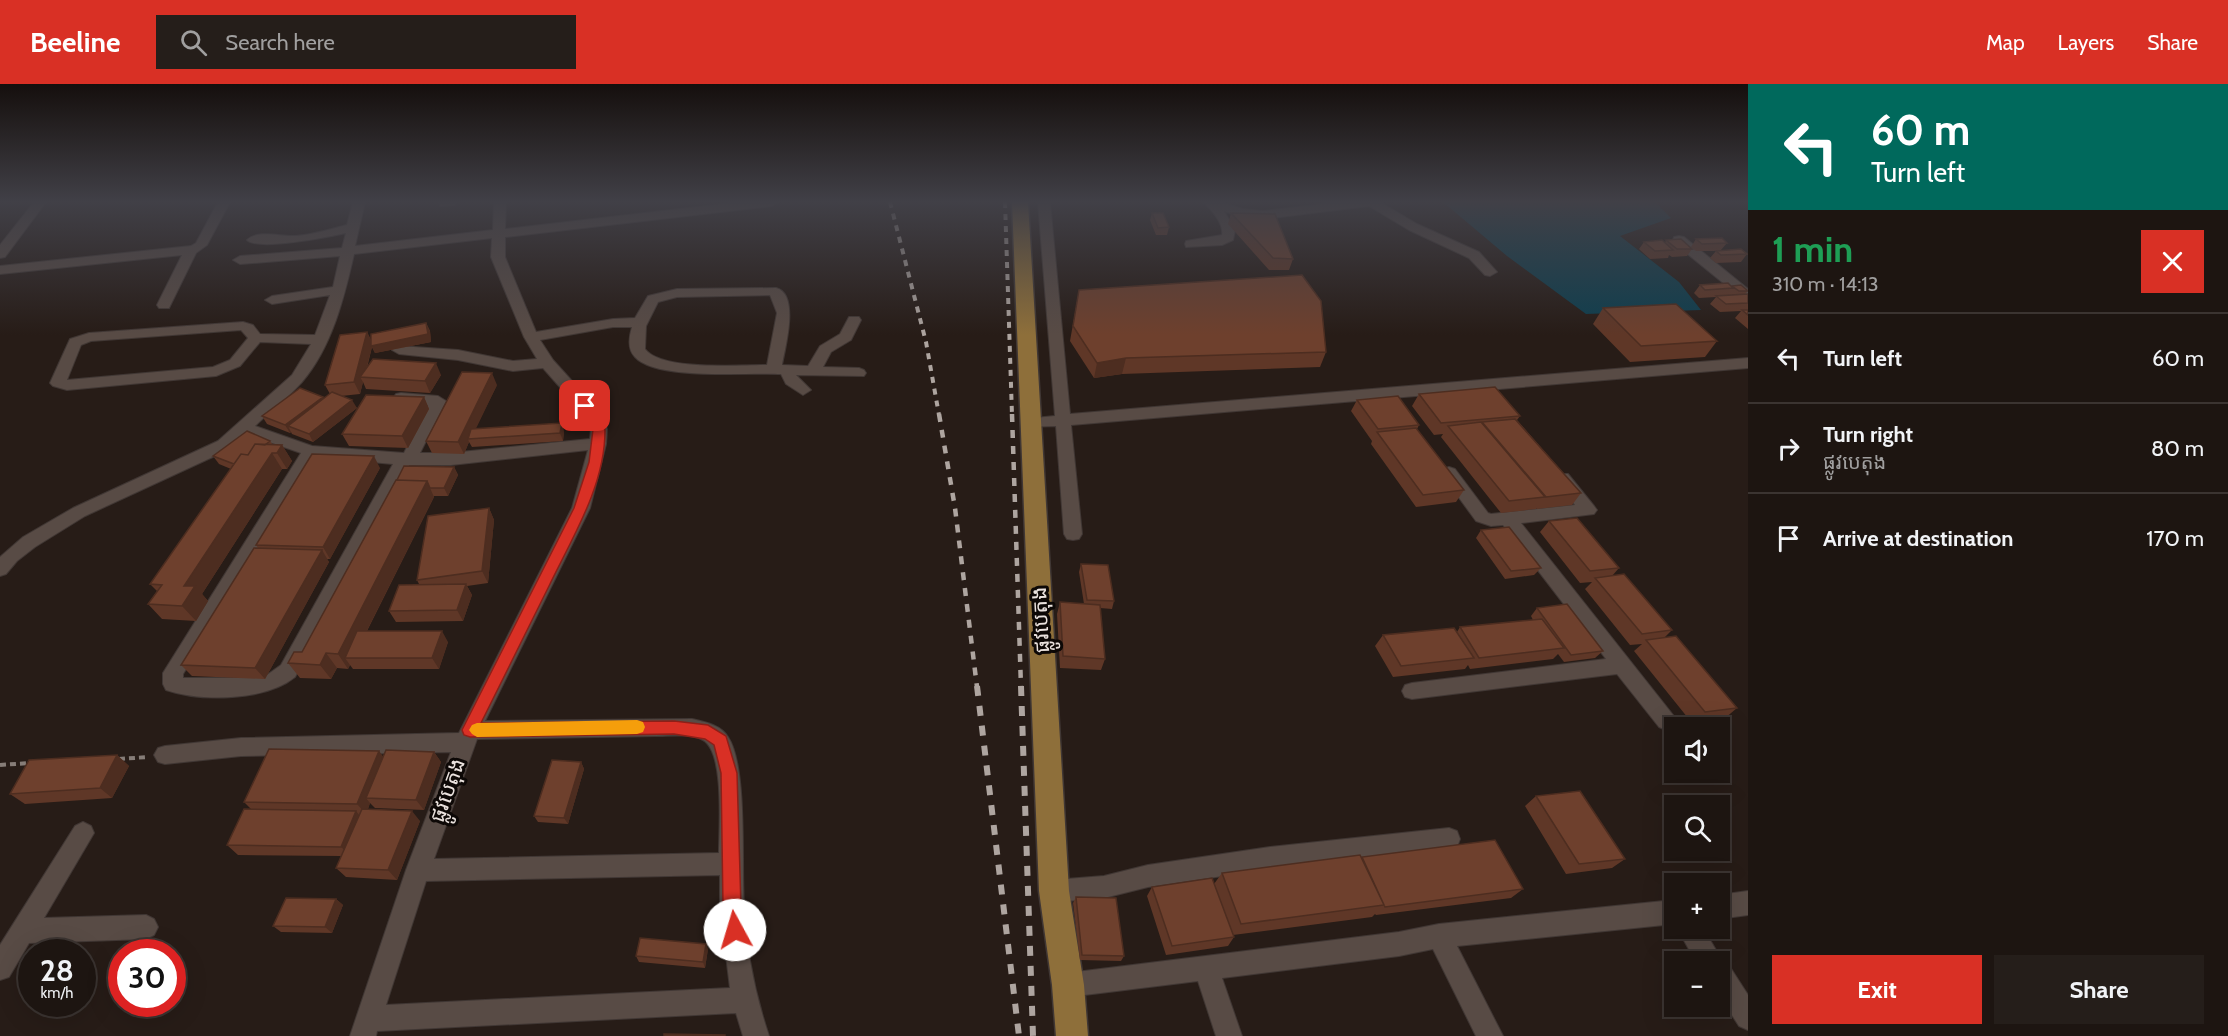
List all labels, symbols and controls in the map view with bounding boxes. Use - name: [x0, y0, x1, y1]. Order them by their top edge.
- search box: [156, 15, 576, 69]
- text: Beeline: [30, 25, 120, 59]
- icon: search: [177, 26, 210, 59]
- text: Search here: [225, 29, 335, 56]
- text: Map: [1986, 30, 2025, 55]
- text: Layers: [2058, 30, 2114, 55]
- text: Share: [2147, 30, 2198, 55]
- text: 60 m: [1871, 104, 1970, 156]
- icon: left: [1772, 108, 1850, 186]
- text: Turn left: [1871, 156, 1965, 189]
- text: 1 min: [1772, 227, 1853, 271]
- button: close: [2141, 230, 2204, 293]
- text: 310 m · 14:13: [1772, 272, 1879, 296]
- icon: left: [1772, 342, 1805, 375]
- text: Turn left: [1823, 345, 1902, 372]
- text: 60 m: [2152, 345, 2204, 372]
- pin: [559, 380, 610, 431]
- icon: arrive: [568, 389, 601, 422]
- text: Turn right: [1823, 421, 1913, 448]
- icon: right: [1772, 432, 1805, 465]
- text: 80 m: [2151, 435, 2204, 462]
- text: ផ្លូវបេតុង: [1823, 450, 1886, 474]
- icon: arrive: [1772, 522, 1805, 555]
- text: Arrive at destination: [1823, 525, 2013, 552]
- text: 170 m: [2146, 525, 2204, 552]
- street label: ផ្លូវបេតុង: [1026, 586, 1061, 654]
- map controls: [1664, 717, 1730, 1017]
- button: sound: [1664, 717, 1730, 783]
- street label: ផ្លូវបេតុង: [424, 755, 477, 828]
- button: search: [1664, 795, 1730, 861]
- button: +: [1664, 873, 1730, 939]
- position arrow: [703, 898, 767, 962]
- speed limit sign: 30: [108, 939, 186, 1017]
- button: −: [1664, 951, 1730, 1017]
- text: 28: [40, 952, 74, 989]
- button: Exit: [1772, 955, 1982, 1024]
- button: Share: [1994, 955, 2204, 1024]
- text: km/h: [41, 984, 73, 1002]

